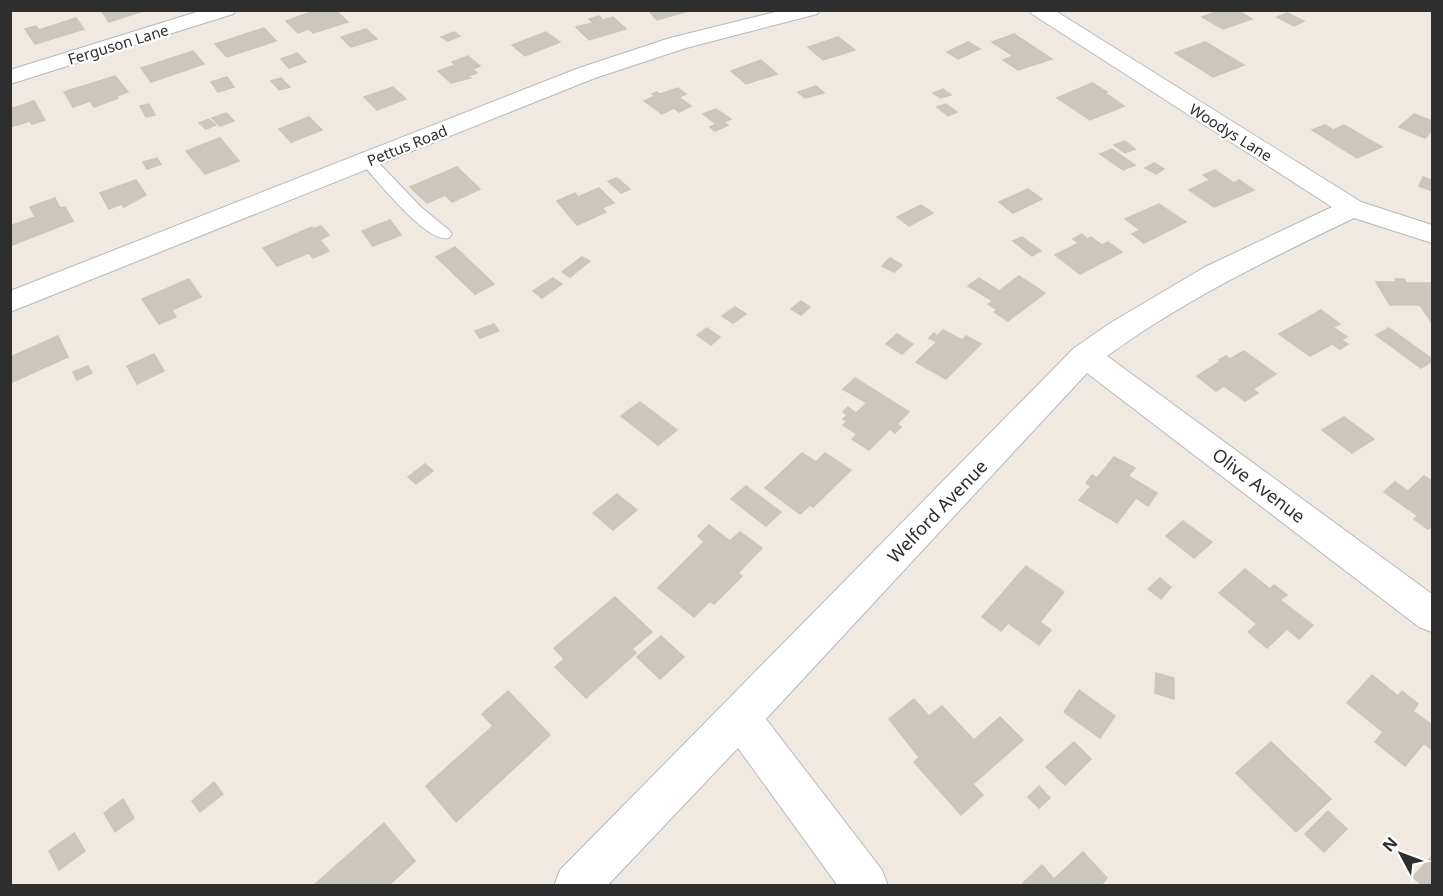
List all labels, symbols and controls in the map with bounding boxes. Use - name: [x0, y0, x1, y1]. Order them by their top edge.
- street label: Ferguson Lane: [65, 19, 171, 69]
- street label: Woodys Lane: [1186, 99, 1276, 165]
- street label: Pettus Road: [364, 120, 450, 170]
- street label: Olive Avenue: [1208, 442, 1310, 528]
- street label: Welford Avenue: [882, 454, 992, 568]
- north arrow: [1371, 824, 1431, 884]
- text: N: [1377, 832, 1402, 856]

